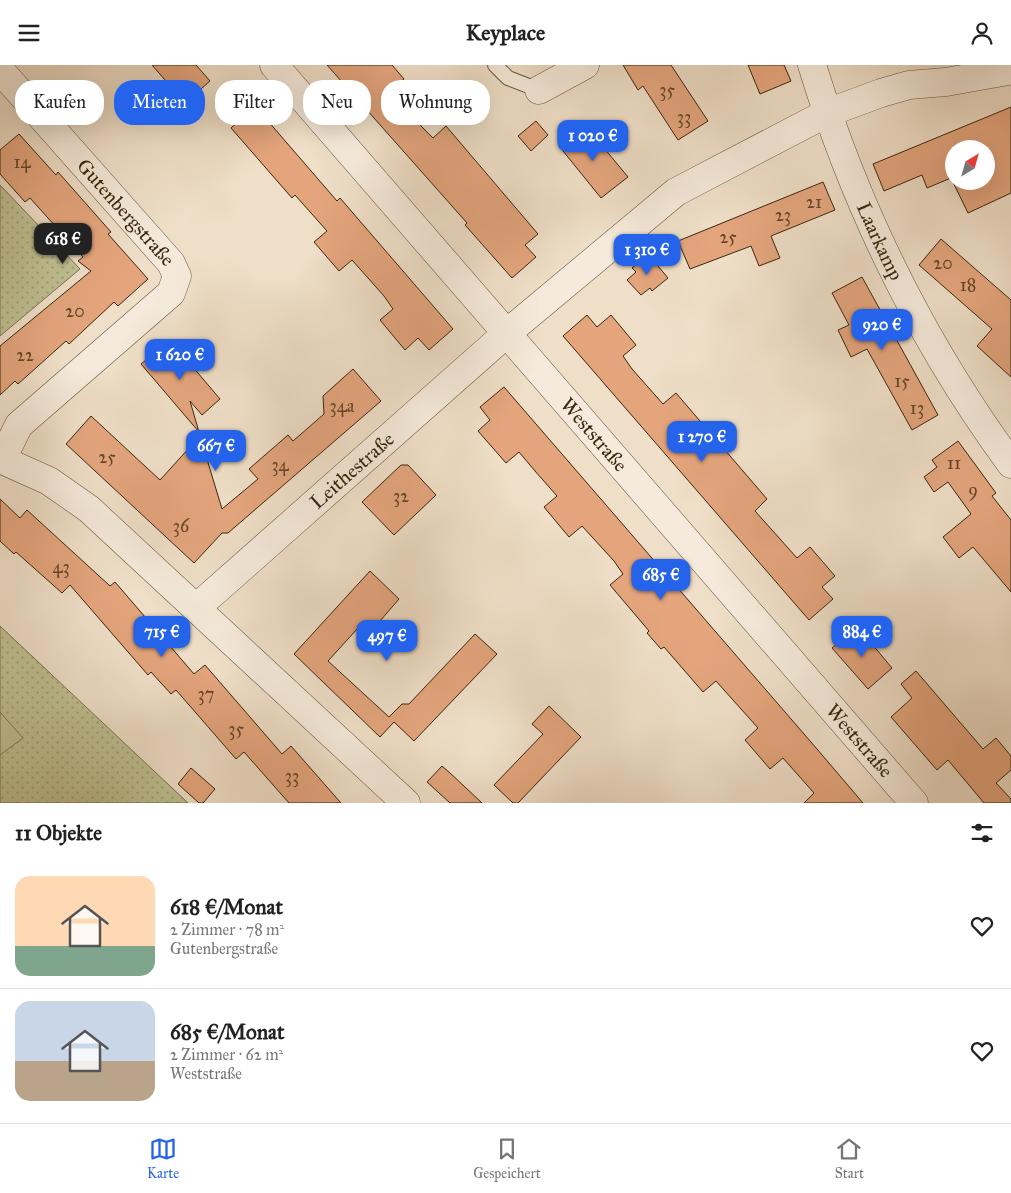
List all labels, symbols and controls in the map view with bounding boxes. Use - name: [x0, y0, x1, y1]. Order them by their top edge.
- icon: menu: [15, 19, 43, 47]
- text: Keyplace: [466, 19, 545, 46]
- icon: person: [968, 19, 996, 47]
- house number: 35: [659, 79, 675, 101]
- chip: Kaufen: [15, 80, 104, 125]
- chip: Mieten: [114, 80, 205, 125]
- chip: Filter: [215, 80, 293, 125]
- chip: Neu: [303, 80, 371, 125]
- chip: Wohnung: [381, 80, 490, 125]
- house number: 33: [677, 106, 691, 128]
- pin: 1 020 €: [547, 119, 639, 162]
- text: 1 020 €: [568, 126, 618, 145]
- north arrow: [945, 140, 995, 190]
- map controls: [945, 140, 995, 190]
- house number: 14: [13, 151, 32, 173]
- street label: Gutenbergstraße: [72, 154, 180, 271]
- house number: 21: [806, 191, 822, 213]
- street label: Laarkamp: [852, 198, 909, 284]
- house number: 23: [775, 204, 791, 226]
- pin: 618 €: [28, 223, 98, 265]
- house number: 25: [719, 226, 737, 248]
- text: 618 €: [45, 229, 81, 248]
- pin: 1 310 €: [601, 233, 693, 276]
- text: 1 310 €: [625, 240, 669, 259]
- house number: 20: [933, 252, 953, 274]
- house number: 18: [960, 274, 976, 296]
- house number: 20: [65, 300, 85, 322]
- pin: 920 €: [847, 309, 917, 351]
- text: 920 €: [863, 315, 901, 334]
- pin: 1 620 €: [134, 339, 226, 381]
- house number: 22: [16, 344, 34, 366]
- text: 1 620 €: [156, 345, 204, 364]
- house number: 15: [894, 370, 910, 392]
- street label: Weststraße: [556, 393, 633, 476]
- house number: 34a: [330, 395, 355, 417]
- house number: 13: [910, 397, 924, 419]
- pin: 1 270 €: [656, 421, 748, 463]
- street label: Leithestraße: [305, 427, 399, 514]
- text: 1 270 €: [678, 427, 726, 446]
- pin: 667 €: [181, 429, 251, 472]
- text: 667 €: [197, 436, 235, 455]
- house number: 25: [98, 446, 116, 468]
- house number: 11: [947, 452, 961, 474]
- house number: 34: [271, 454, 290, 476]
- house number: 9: [968, 479, 978, 501]
- house number: 32: [393, 485, 409, 507]
- house number: 36: [173, 515, 190, 537]
- house number: 43: [52, 556, 70, 578]
- pin: 685 €: [626, 559, 696, 601]
- text: 685 €: [642, 565, 680, 584]
- pin: 715 €: [127, 615, 197, 658]
- pin: 884 €: [827, 615, 897, 658]
- pin: 497 €: [352, 619, 422, 662]
- text: 715 €: [144, 622, 180, 641]
- text: 884 €: [842, 622, 882, 641]
- text: 497 €: [367, 626, 407, 645]
- house number: 37: [198, 683, 214, 705]
- street label: Weststraße: [821, 699, 898, 782]
- house number: 35: [228, 718, 244, 740]
- house number: 33: [285, 765, 299, 787]
- icon: filters: [968, 819, 996, 847]
- text: 11 Objekte: [15, 820, 102, 846]
- text: 618 €/Monat: [170, 894, 283, 920]
- icon: home: [55, 896, 115, 956]
- icon: heart: [968, 912, 996, 940]
- text: 2 Zimmer · 78 m²: [170, 920, 284, 939]
- text: Gutenbergstraße: [170, 939, 278, 958]
- text: 685 €/Monat: [170, 1019, 284, 1045]
- icon: home: [55, 1021, 115, 1081]
- icon: heart: [968, 1037, 996, 1065]
- text: 2 Zimmer · 62 m²: [170, 1045, 283, 1064]
- text: Weststraße: [170, 1064, 242, 1083]
- tab: Karte: [147, 1135, 179, 1182]
- tab: Gespeichert: [473, 1135, 541, 1182]
- tab: Start: [835, 1135, 864, 1182]

